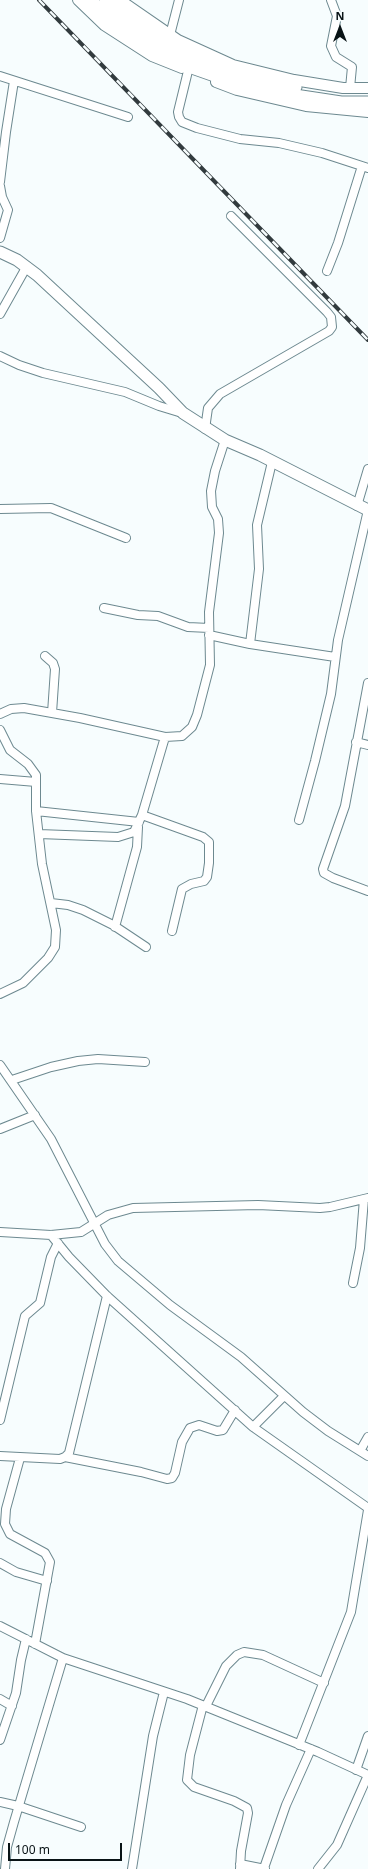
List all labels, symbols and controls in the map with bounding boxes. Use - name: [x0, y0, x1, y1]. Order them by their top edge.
- north arrow: [320, 8, 360, 48]
- text: N: [336, 8, 344, 23]
- scale bar: [10, 1835, 124, 1861]
- text: 100 m: [15, 1841, 50, 1858]

